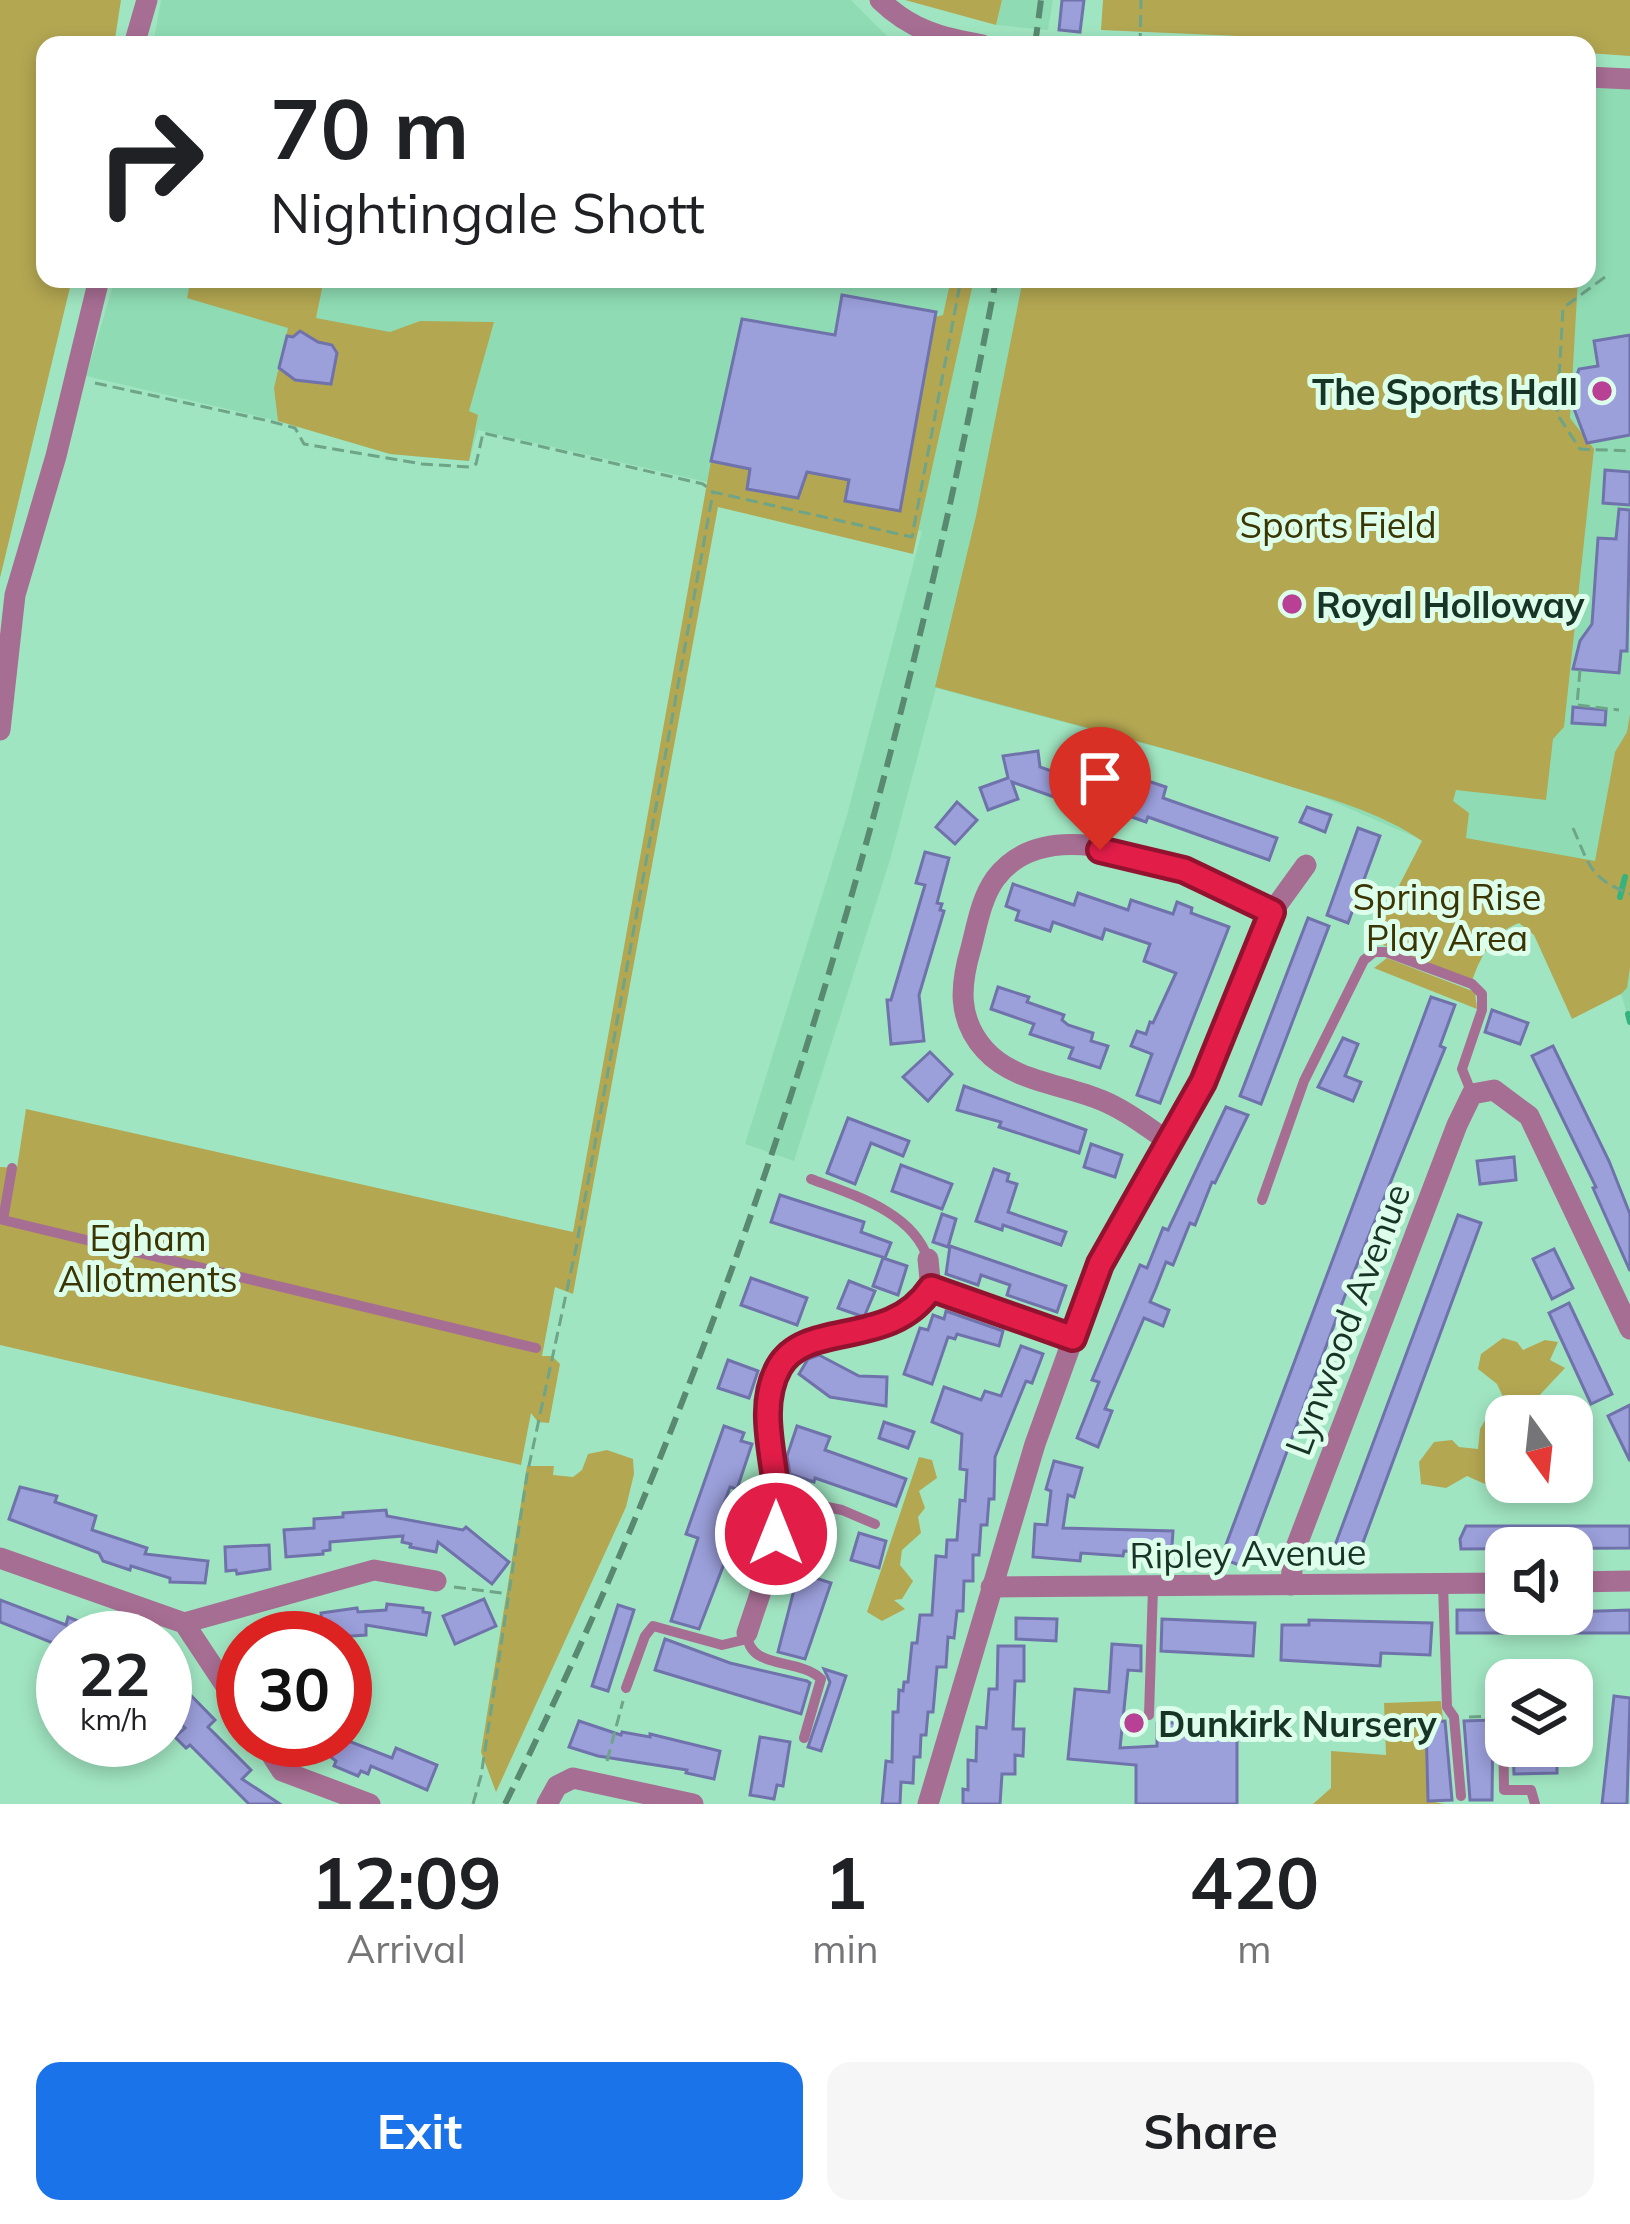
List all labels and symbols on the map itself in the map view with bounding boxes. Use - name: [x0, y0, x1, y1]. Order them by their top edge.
- place label: The Sports Hall: [1312, 369, 1578, 414]
- marker: The Sports Hall: [1589, 378, 1615, 404]
- park label: Sports Field: [1239, 502, 1437, 547]
- place label: Royal Holloway: [1316, 582, 1585, 627]
- marker: Royal Holloway: [1279, 591, 1305, 617]
- pin: [1049, 727, 1151, 850]
- park label: Spring Rise Play Area: [1353, 874, 1541, 960]
- street label: Lynwood Avenue: [1275, 1177, 1419, 1461]
- park label: Egham Allotments: [58, 1215, 238, 1301]
- north arrow: [1485, 1395, 1593, 1503]
- position arrow: [713, 1471, 839, 1597]
- street label: Ripley Avenue: [1129, 1528, 1367, 1578]
- speed limit sign: 30: [216, 1611, 372, 1767]
- place label: Dunkirk Nursery: [1158, 1701, 1437, 1746]
- marker: Dunkirk Nursery: [1121, 1710, 1147, 1736]

